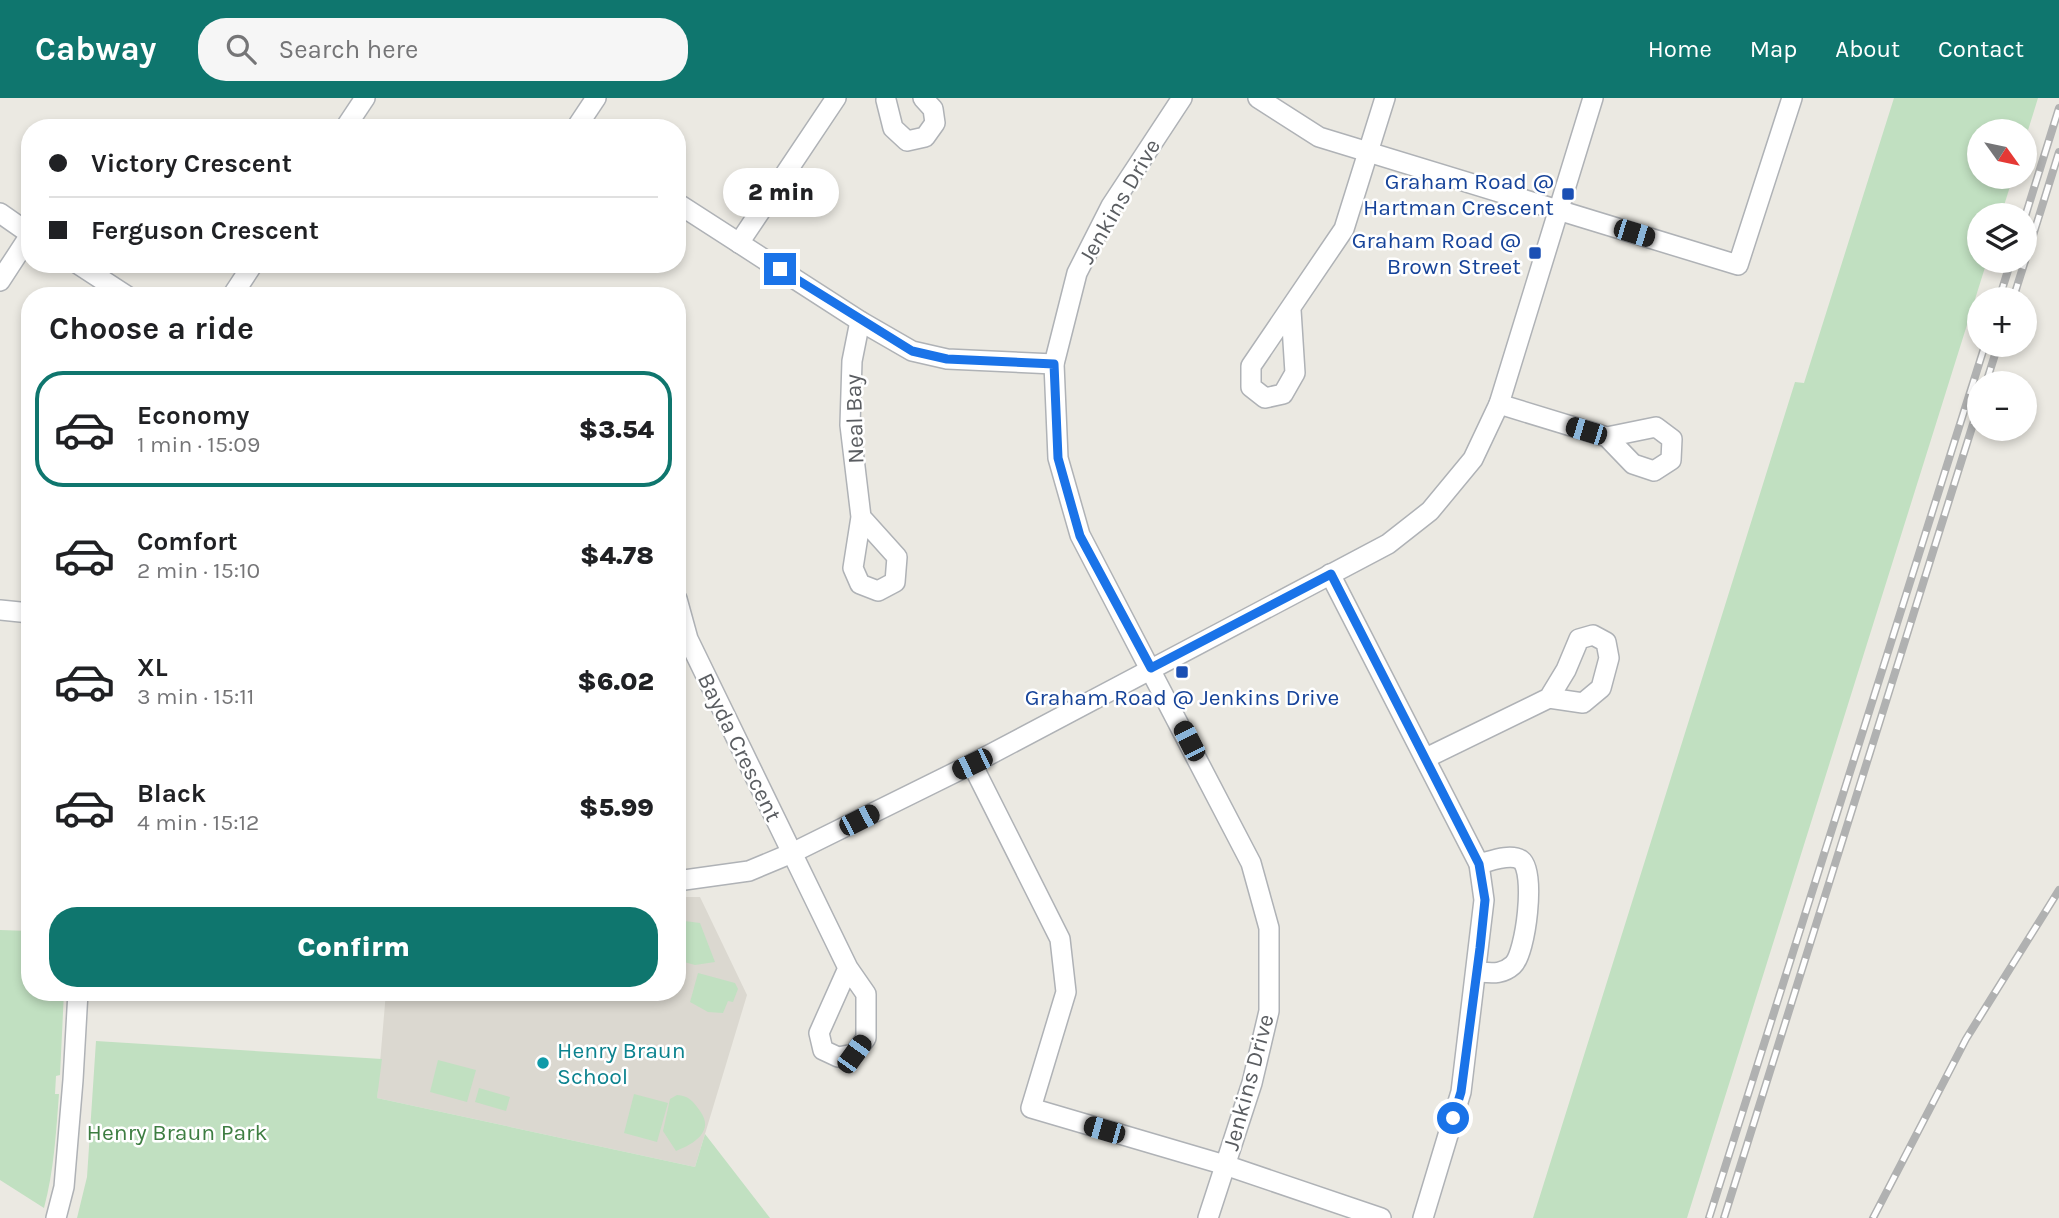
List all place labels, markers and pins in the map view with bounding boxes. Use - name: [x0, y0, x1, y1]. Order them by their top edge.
- place label: Graham Road @ Hartman Crescent: [1363, 168, 1554, 221]
- marker: Graham Road @ Hartman Crescent: [1560, 186, 1576, 202]
- place label: Graham Road @ Brown Street: [1352, 227, 1521, 280]
- marker: Graham Road @ Brown Street: [1527, 245, 1543, 261]
- marker: Graham Road @ Jenkins Drive: [1174, 664, 1190, 680]
- place label: Graham Road @ Jenkins Drive: [1025, 684, 1339, 711]
- place label: Henry Braun School: [557, 1037, 686, 1090]
- marker: Henry Braun School: [535, 1055, 551, 1071]

